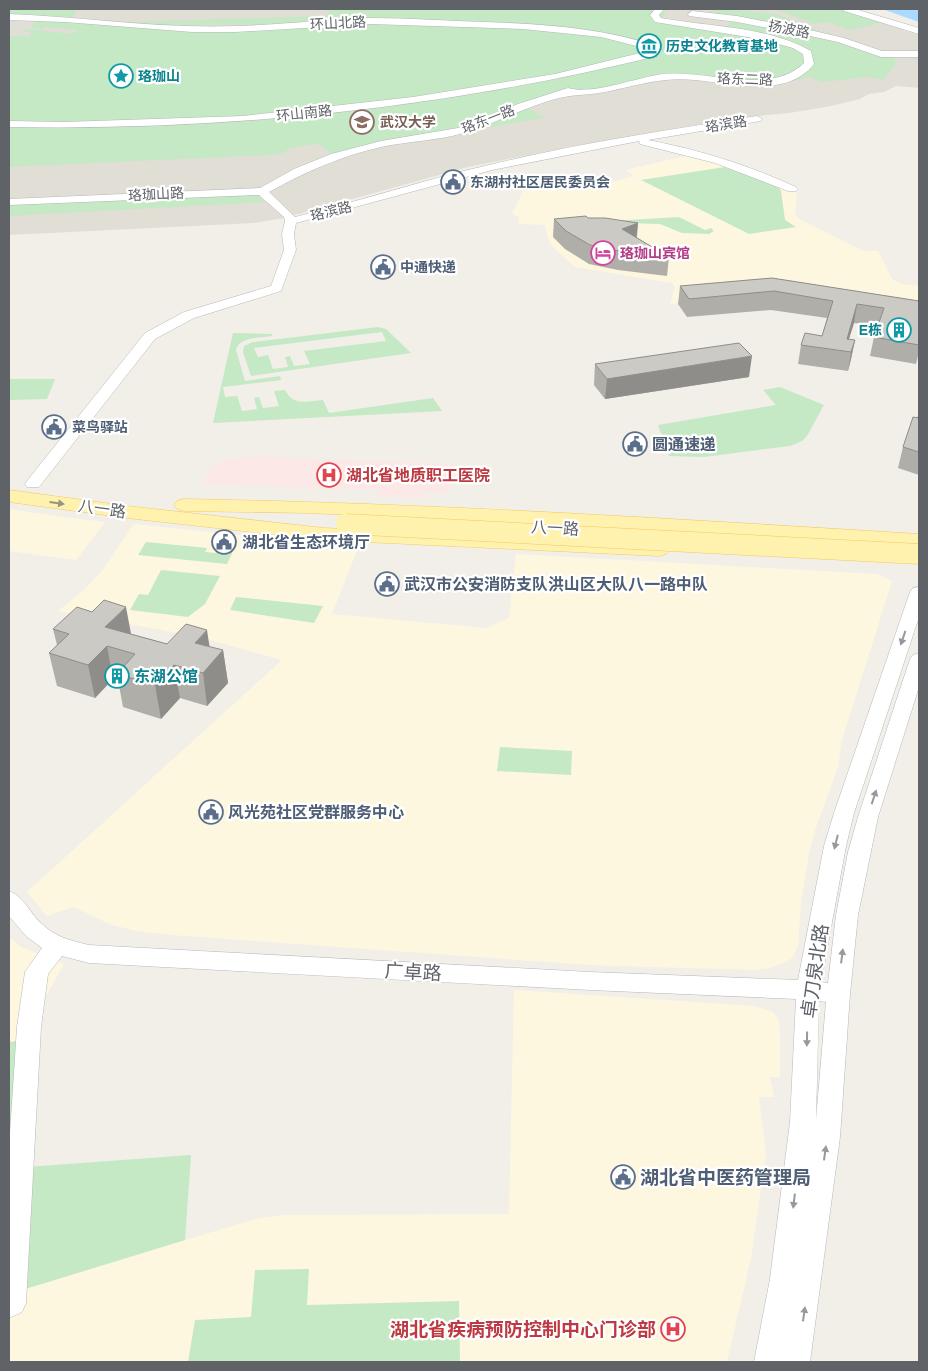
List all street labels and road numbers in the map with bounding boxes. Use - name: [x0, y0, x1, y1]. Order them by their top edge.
- street label: 环山北路: [310, 14, 366, 32]
- street label: 扬波路: [767, 17, 811, 41]
- street label: 珞东二路: [717, 70, 773, 88]
- street label: 珞东一路: [459, 101, 517, 137]
- street label: 环山南路: [275, 102, 333, 124]
- street label: 珞滨路: [704, 113, 748, 135]
- street label: 珞珈山路: [128, 185, 184, 203]
- street label: 珞滨路: [309, 198, 353, 224]
- street label: 八一路: [77, 497, 127, 521]
- street label: 八一路: [531, 518, 579, 538]
- street label: 卓刀泉北路: [798, 922, 832, 1020]
- street label: 广卓路: [384, 960, 442, 984]

